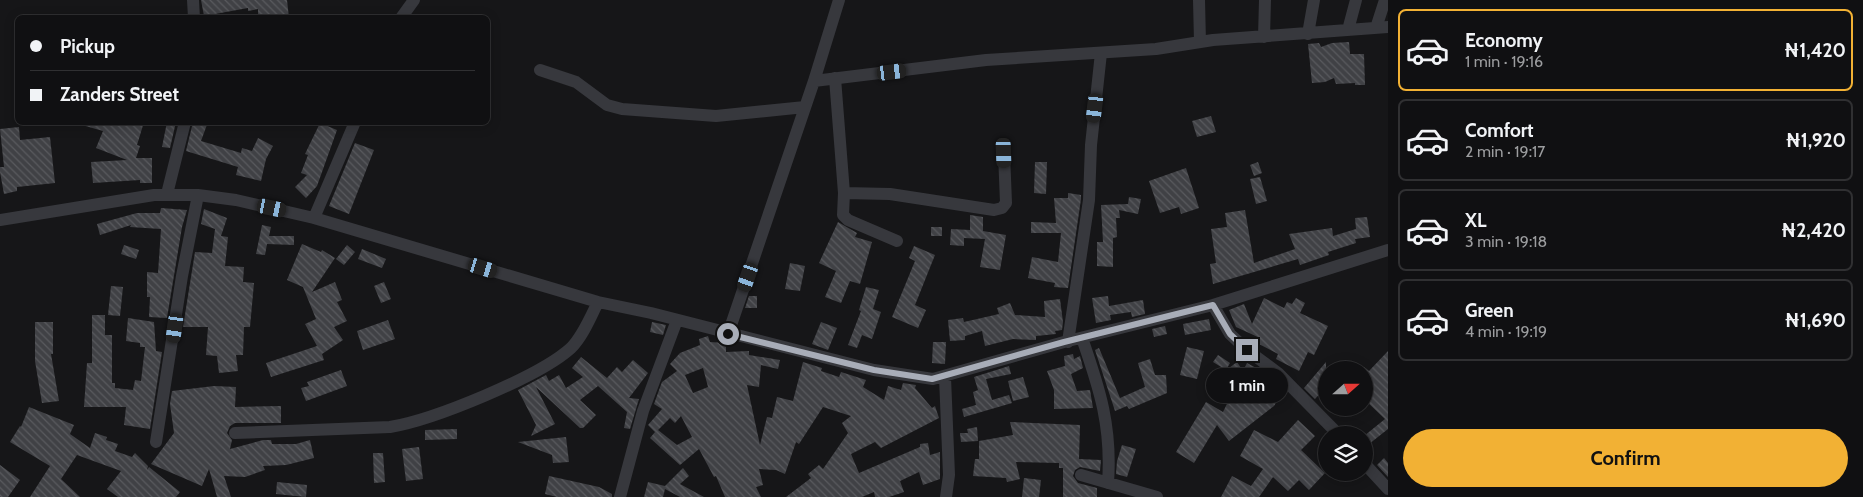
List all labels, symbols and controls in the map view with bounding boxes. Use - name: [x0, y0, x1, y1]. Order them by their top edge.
- icon: car: [1405, 28, 1450, 73]
- text: Economy: [1465, 29, 1543, 52]
- text: Pickup: [60, 35, 115, 58]
- text: ₦1,420: [1784, 39, 1846, 62]
- text: 1 min · 19:16: [1465, 52, 1543, 71]
- car: [876, 63, 907, 81]
- text: Zanders Street: [60, 83, 179, 106]
- car: [1085, 92, 1104, 124]
- icon: car: [1405, 118, 1450, 163]
- text: Comfort: [1465, 119, 1534, 142]
- text: ₦1,920: [1785, 129, 1846, 152]
- car: [995, 138, 1012, 168]
- text: 2 min · 19:17: [1465, 142, 1545, 161]
- car: [255, 198, 288, 218]
- icon: car: [1405, 208, 1450, 253]
- text: XL: [1465, 209, 1486, 232]
- text: ₦2,420: [1781, 219, 1846, 242]
- text: 3 min · 19:18: [1465, 232, 1547, 251]
- car: [466, 256, 499, 280]
- car: [736, 260, 759, 294]
- icon: car: [1405, 298, 1450, 343]
- text: Green: [1465, 299, 1514, 322]
- text: ₦1,690: [1784, 309, 1846, 332]
- car: [165, 312, 184, 344]
- text: 4 min · 19:19: [1465, 322, 1547, 341]
- route start: [717, 323, 739, 345]
- route end: [1236, 339, 1258, 361]
- north arrow: [1318, 361, 1372, 416]
- map controls: [1318, 361, 1373, 481]
- callout: 1 min: [1206, 368, 1288, 402]
- text: 1 min: [1229, 376, 1265, 395]
- button: layers: [1318, 426, 1373, 481]
- button: Confirm: [1403, 429, 1848, 487]

